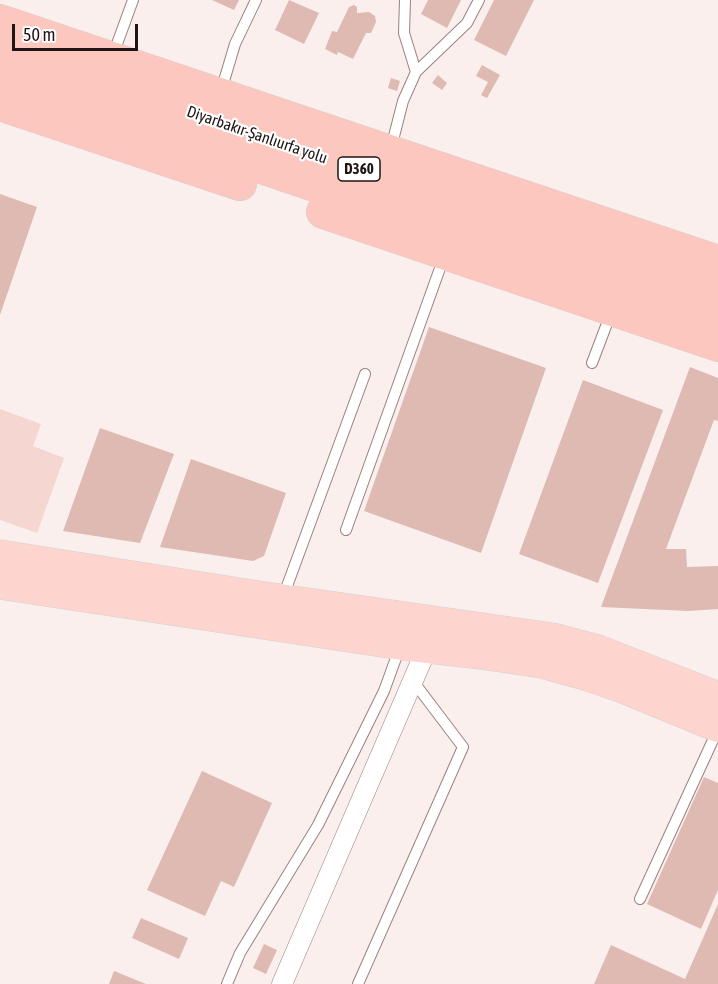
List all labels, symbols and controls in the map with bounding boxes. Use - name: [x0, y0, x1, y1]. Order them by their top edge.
- scale bar: [15, 12, 141, 50]
- text: 50 m: [23, 24, 55, 45]
- street label: Diyarbakır-Şanlıurfa yolu: [184, 102, 330, 168]
- road number: D360: [338, 157, 380, 181]

